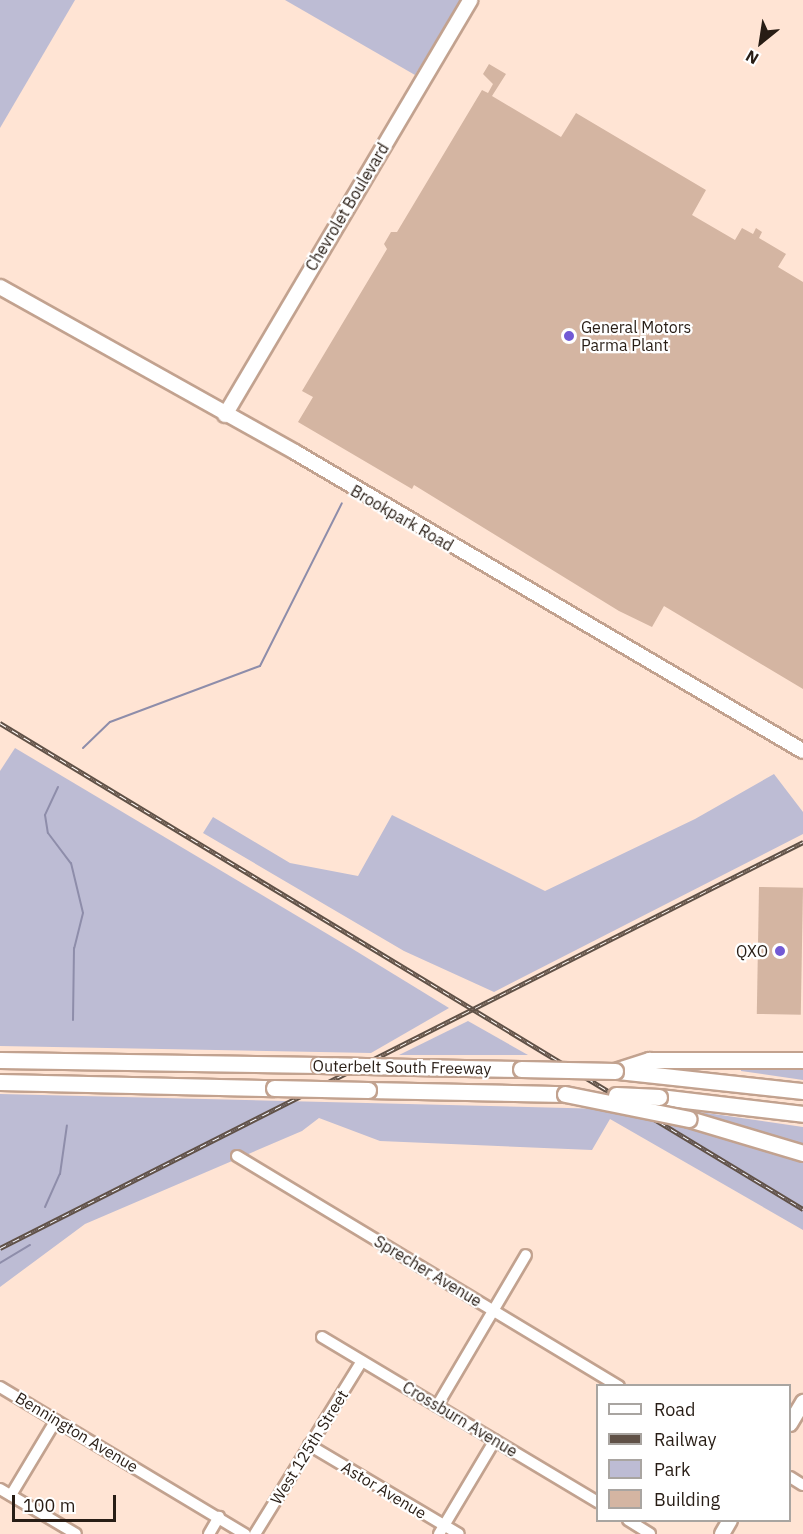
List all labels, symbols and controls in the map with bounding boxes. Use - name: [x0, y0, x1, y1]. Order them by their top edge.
- north arrow: [731, 12, 791, 72]
- text: N: [742, 46, 762, 69]
- street label: Chevrolet Boulevard: [301, 140, 393, 274]
- place label: General Motors Parma Plant: [581, 317, 691, 355]
- marker: General Motors Parma Plant: [562, 329, 576, 343]
- street label: Brookpark Road: [347, 481, 457, 555]
- place label: QXO: [736, 941, 768, 961]
- marker: QXO: [773, 944, 787, 958]
- street label: Outerbelt South Freeway: [313, 1056, 491, 1078]
- street label: Sprecher Avenue: [371, 1231, 485, 1311]
- street label: Crossburn Avenue: [399, 1377, 521, 1461]
- legend: [596, 1384, 791, 1522]
- street label: West 125th Street: [266, 1386, 352, 1508]
- street label: Bennington Avenue: [12, 1388, 142, 1476]
- text: Road: [654, 1398, 695, 1421]
- text: Railway: [654, 1428, 716, 1451]
- street label: Astor Avenue: [338, 1457, 430, 1523]
- text: Park: [654, 1458, 690, 1481]
- scale bar: [15, 1483, 118, 1521]
- text: Building: [654, 1488, 720, 1511]
- text: 100 m: [23, 1494, 75, 1517]

